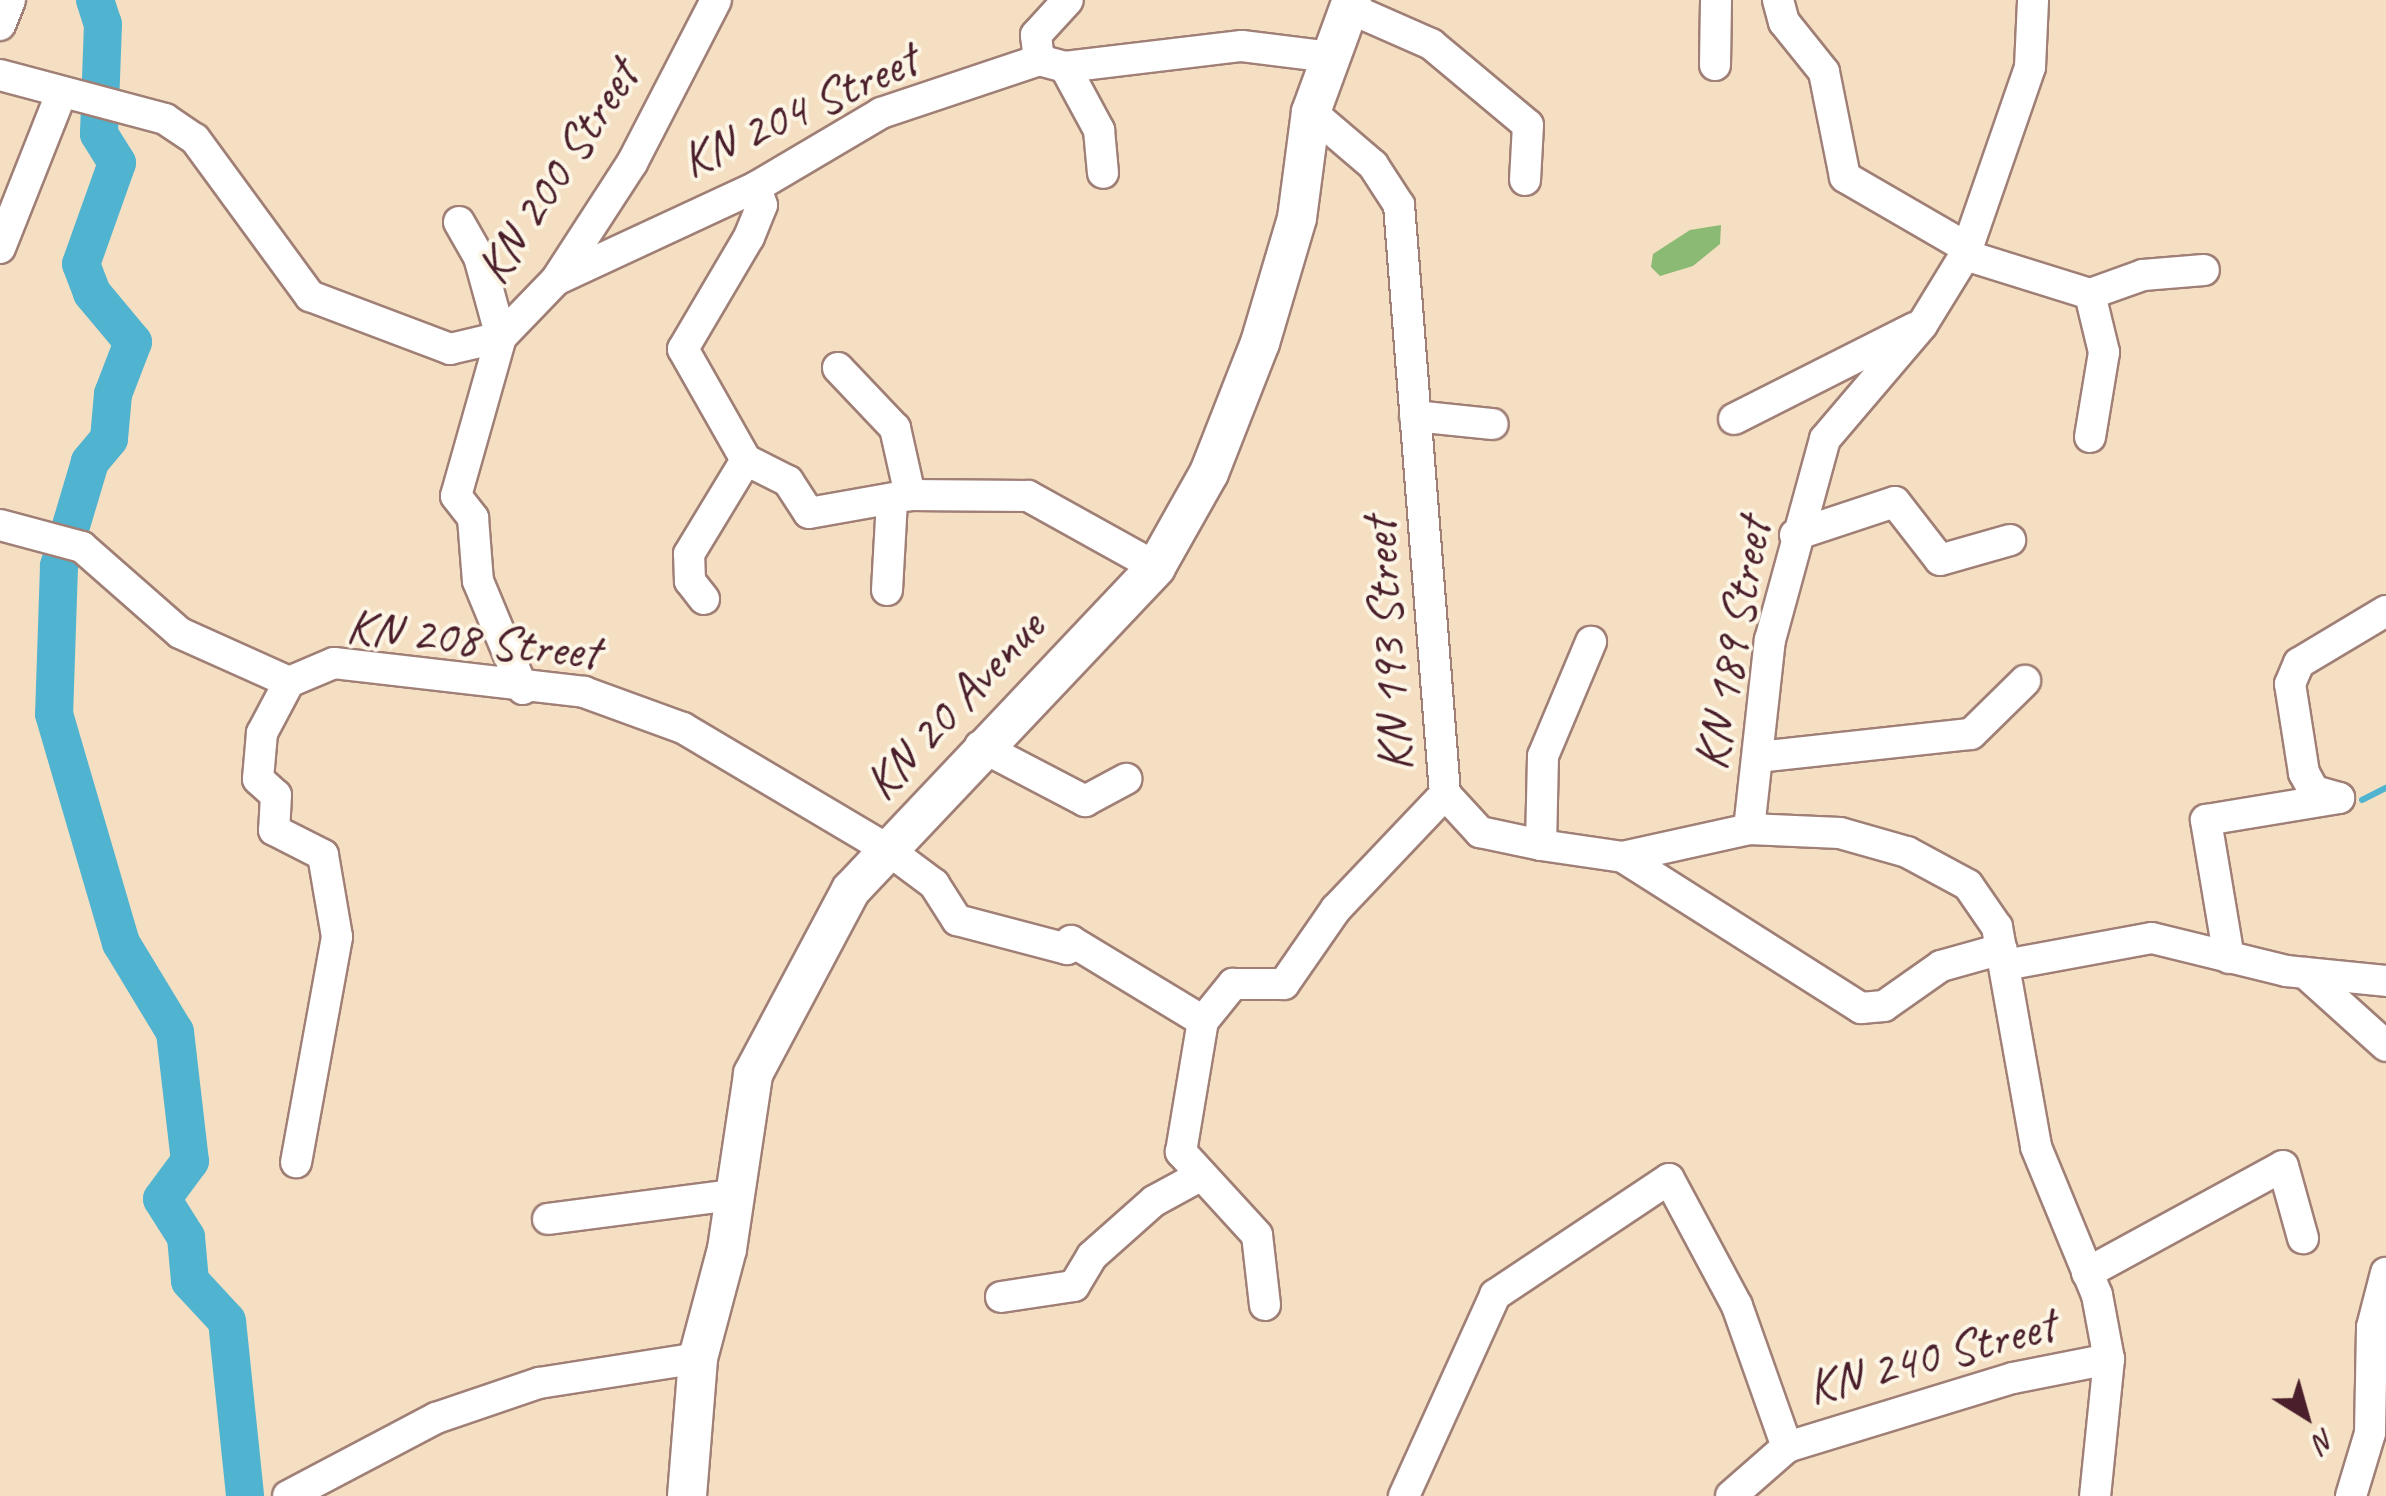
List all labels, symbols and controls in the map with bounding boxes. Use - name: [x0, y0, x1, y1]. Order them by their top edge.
- street label: KN 204 Street: [671, 29, 927, 191]
- street label: KN 200 Street: [463, 49, 651, 295]
- street label: KN 189 Street: [1680, 514, 1784, 774]
- street label: KN 193 Street: [1348, 516, 1426, 774]
- street label: KN 208 Street: [344, 596, 602, 682]
- street label: KN 20 Avenue: [851, 598, 1057, 812]
- street label: KN 240 Street: [1801, 1294, 2061, 1418]
- north arrow: [2256, 1366, 2356, 1466]
- text: N: [2307, 1421, 2342, 1460]

